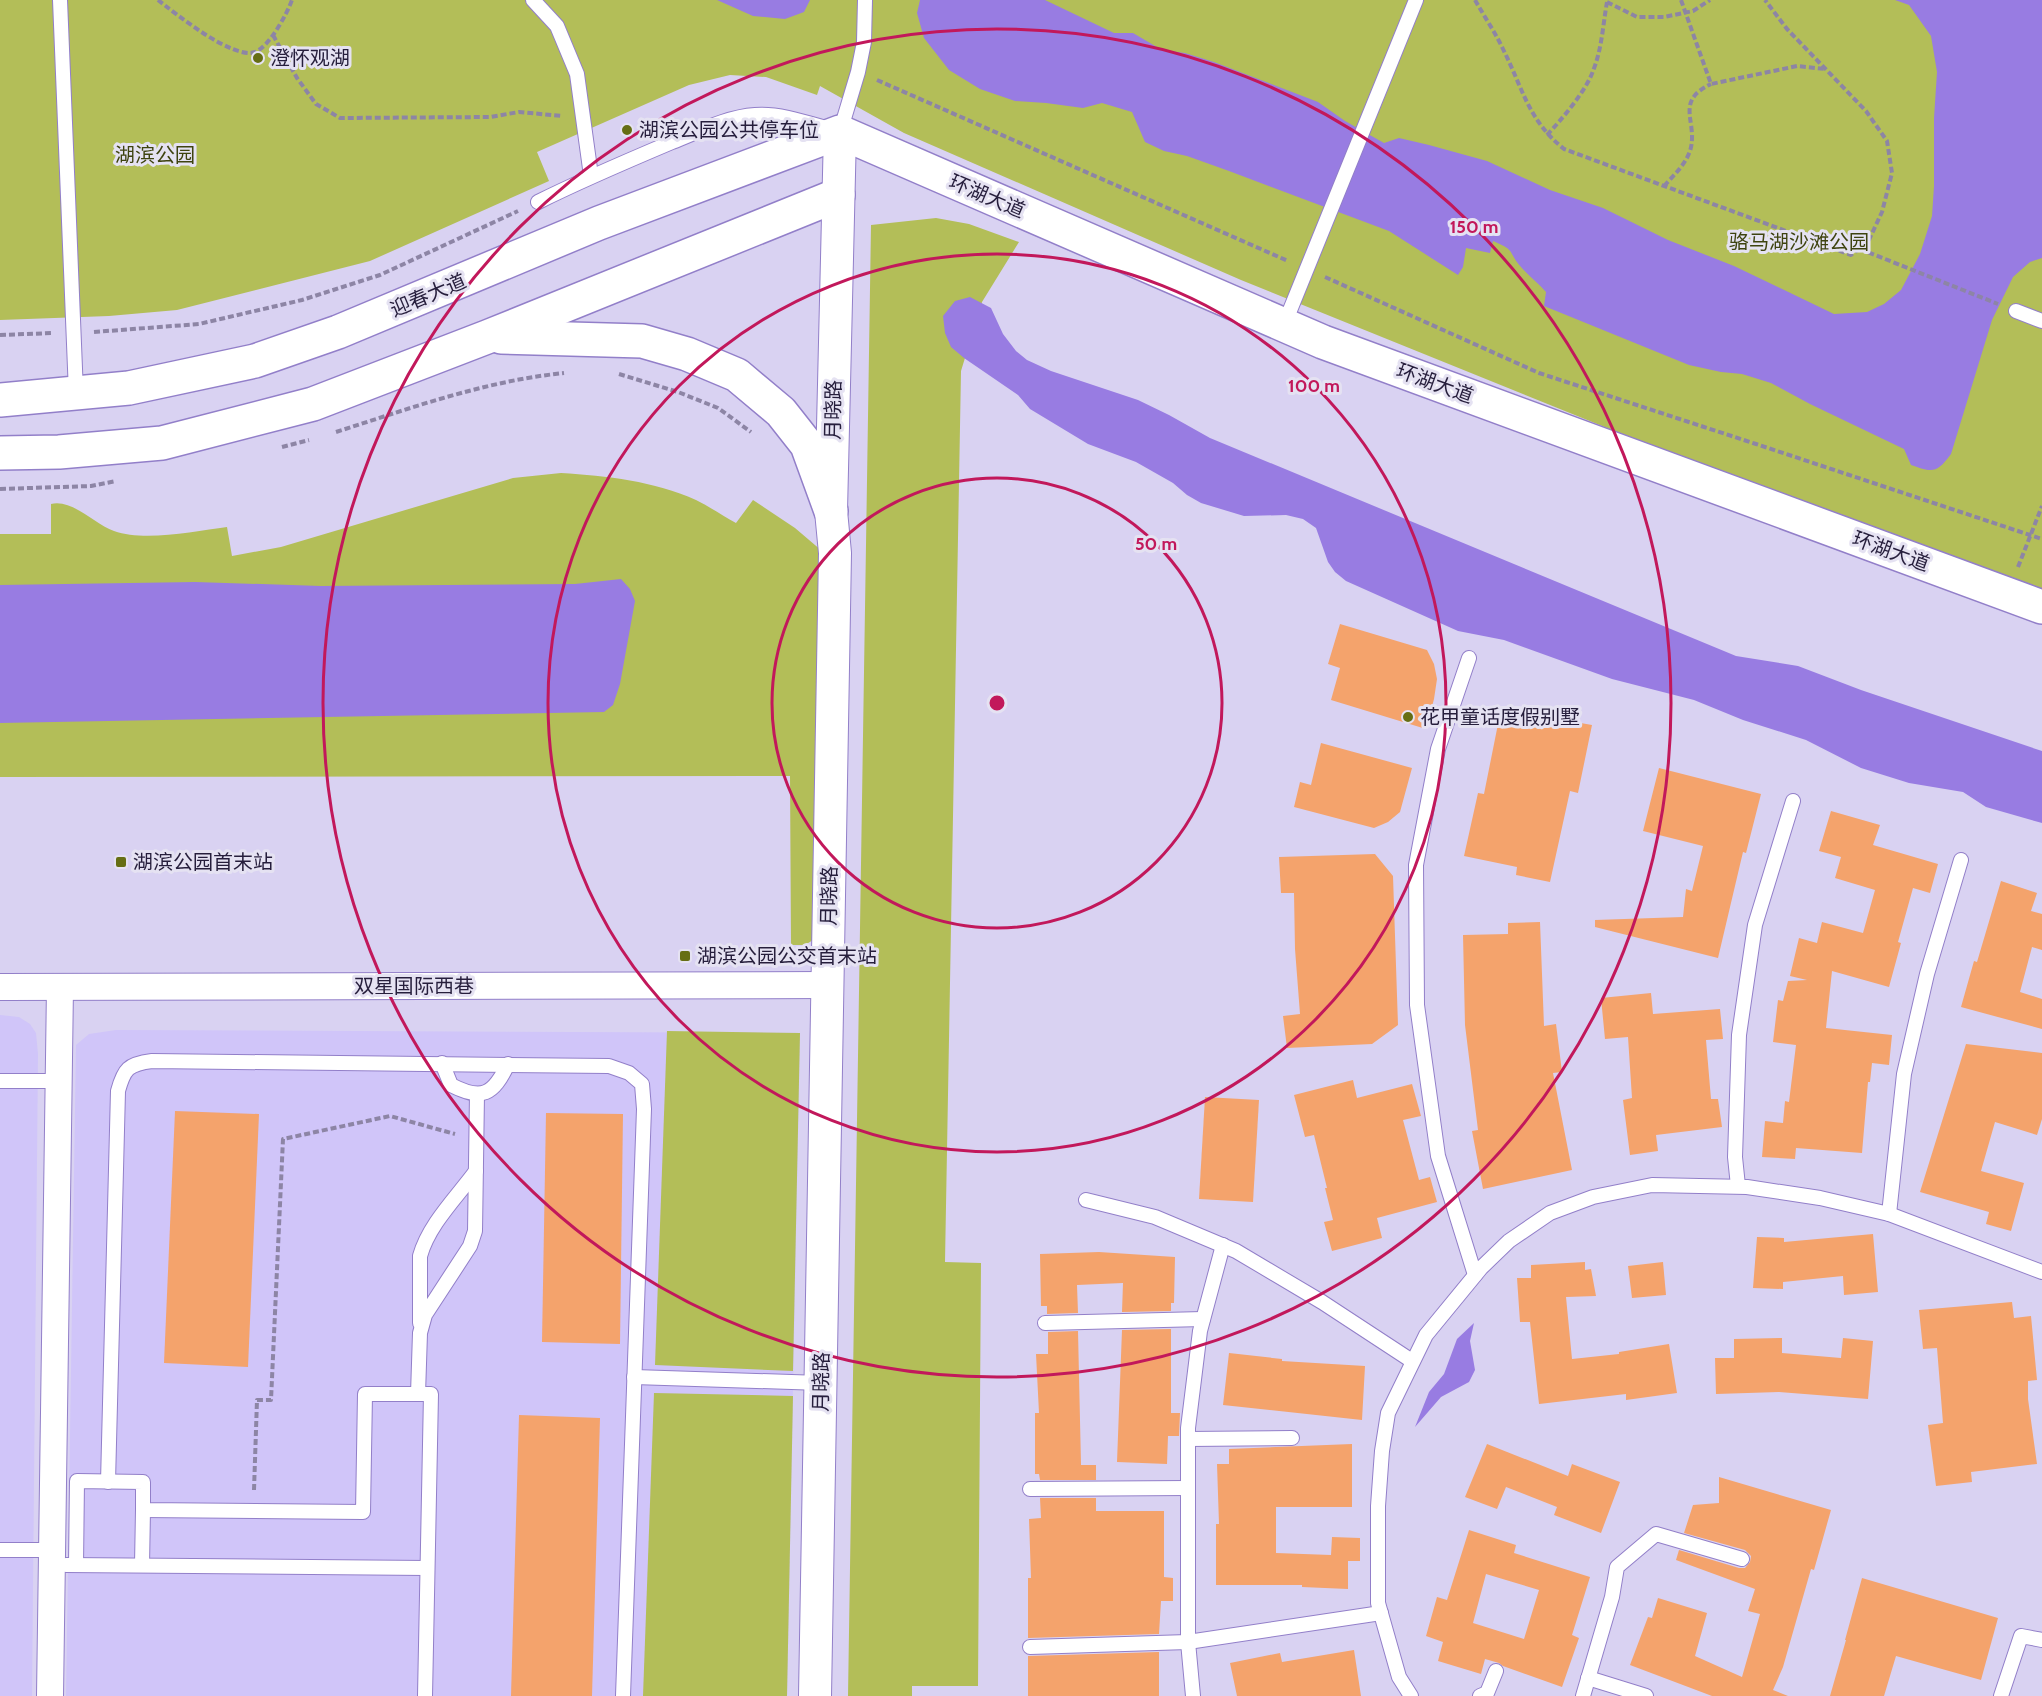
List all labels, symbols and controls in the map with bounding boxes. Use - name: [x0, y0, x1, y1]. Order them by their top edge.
- place label: 澄怀观湖: [270, 46, 350, 70]
- marker: 澄怀观湖: [251, 51, 265, 65]
- place label: 湖滨公园公共停车位: [639, 118, 819, 142]
- marker: 湖滨公园公共停车位: [620, 123, 634, 137]
- park label: 湖滨公园: [115, 143, 195, 167]
- street label: 环湖大道: [945, 169, 1029, 223]
- text: 150 m: [1450, 216, 1498, 238]
- park label: 骆马湖沙滩公园: [1729, 230, 1869, 254]
- street label: 迎春大道: [386, 268, 470, 322]
- street label: 环湖大道: [1393, 358, 1477, 408]
- text: 100 m: [1288, 375, 1340, 397]
- street label: 月晓路: [820, 380, 846, 440]
- street label: 环湖大道: [1849, 526, 1933, 576]
- text: 50 m: [1135, 533, 1177, 555]
- centre of rings: [987, 693, 1007, 713]
- place label: 花甲童话度假别墅: [1420, 705, 1580, 729]
- marker: 花甲童话度假别墅: [1401, 710, 1415, 724]
- place label: 湖滨公园首末站: [133, 850, 273, 874]
- marker: 湖滨公园首末站: [114, 855, 128, 869]
- street label: 月晓路: [816, 866, 842, 926]
- place label: 湖滨公园公交首末站: [697, 944, 877, 968]
- marker: 湖滨公园公交首末站: [678, 949, 692, 963]
- street label: 双星国际西巷: [354, 974, 474, 998]
- street label: 月晓路: [808, 1352, 834, 1412]

